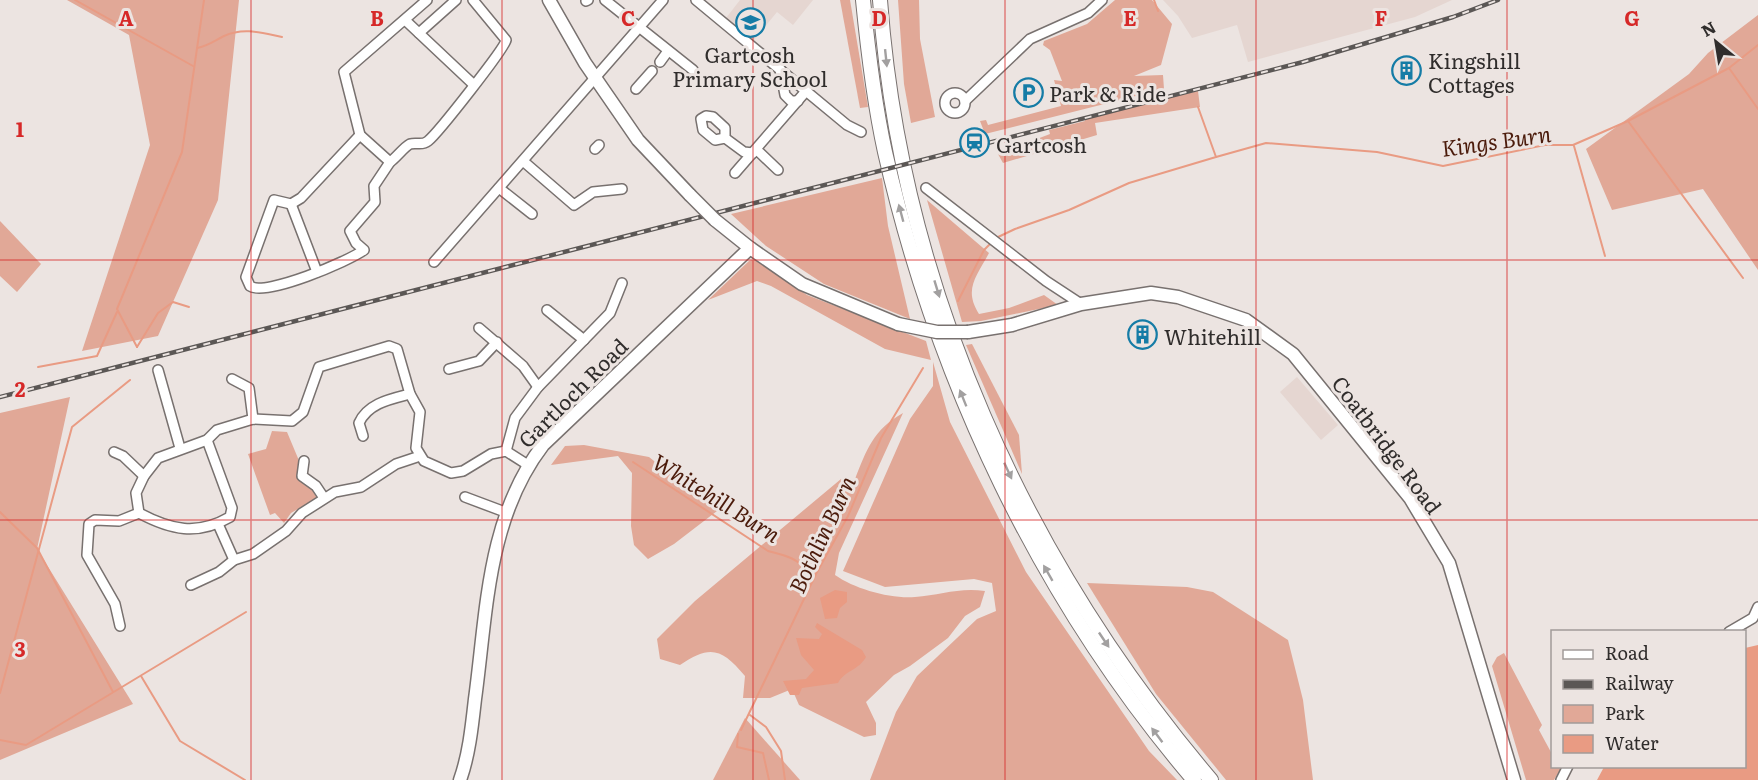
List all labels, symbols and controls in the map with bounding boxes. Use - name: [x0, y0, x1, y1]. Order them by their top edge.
- text: A: [118, 2, 134, 32]
- text: B: [370, 2, 384, 32]
- text: C: [621, 2, 635, 32]
- text: D: [871, 2, 887, 32]
- text: E: [1123, 2, 1137, 32]
- text: F: [1375, 2, 1388, 32]
- text: G: [1624, 2, 1640, 32]
- school or university icon: Gartcosh Primary School: [734, 6, 766, 38]
- north arrow: [1686, 12, 1746, 72]
- text: N: [1696, 14, 1720, 42]
- place label: Gartcosh Primary School: [672, 38, 828, 93]
- place label: Kingshill Cottages: [1428, 44, 1521, 99]
- one-way arrow: [881, 49, 891, 68]
- building icon: Kingshill Cottages: [1391, 55, 1423, 87]
- parking icon: Park & Ride: [1012, 76, 1044, 108]
- place label: Park & Ride: [1049, 77, 1166, 108]
- text: 1: [16, 113, 24, 143]
- water label: Kings Burn: [1439, 116, 1553, 164]
- station icon: Gartcosh: [959, 127, 991, 159]
- place label: Gartcosh: [996, 128, 1087, 159]
- one-way arrow: [896, 204, 906, 222]
- one-way arrow: [933, 280, 942, 298]
- building icon: Whitehill: [1127, 319, 1159, 351]
- place label: Whitehill: [1164, 320, 1261, 351]
- street label: Gartloch Road: [510, 330, 634, 454]
- street label: Coatbridge Road: [1326, 368, 1450, 520]
- text: 2: [15, 373, 26, 403]
- one-way arrow: [958, 389, 968, 407]
- water label: Whitehill Burn: [647, 444, 787, 550]
- one-way arrow: [1004, 462, 1013, 479]
- water label: Bothlin Burn: [779, 470, 863, 598]
- one-way arrow: [1043, 565, 1054, 581]
- legend: [1551, 630, 1746, 768]
- one-way arrow: [1098, 632, 1110, 648]
- text: 3: [14, 633, 26, 663]
- text: Road: [1605, 639, 1649, 666]
- text: Railway: [1605, 669, 1674, 696]
- text: Park: [1605, 699, 1646, 726]
- one-way arrow: [1152, 727, 1164, 742]
- text: Water: [1605, 729, 1659, 756]

